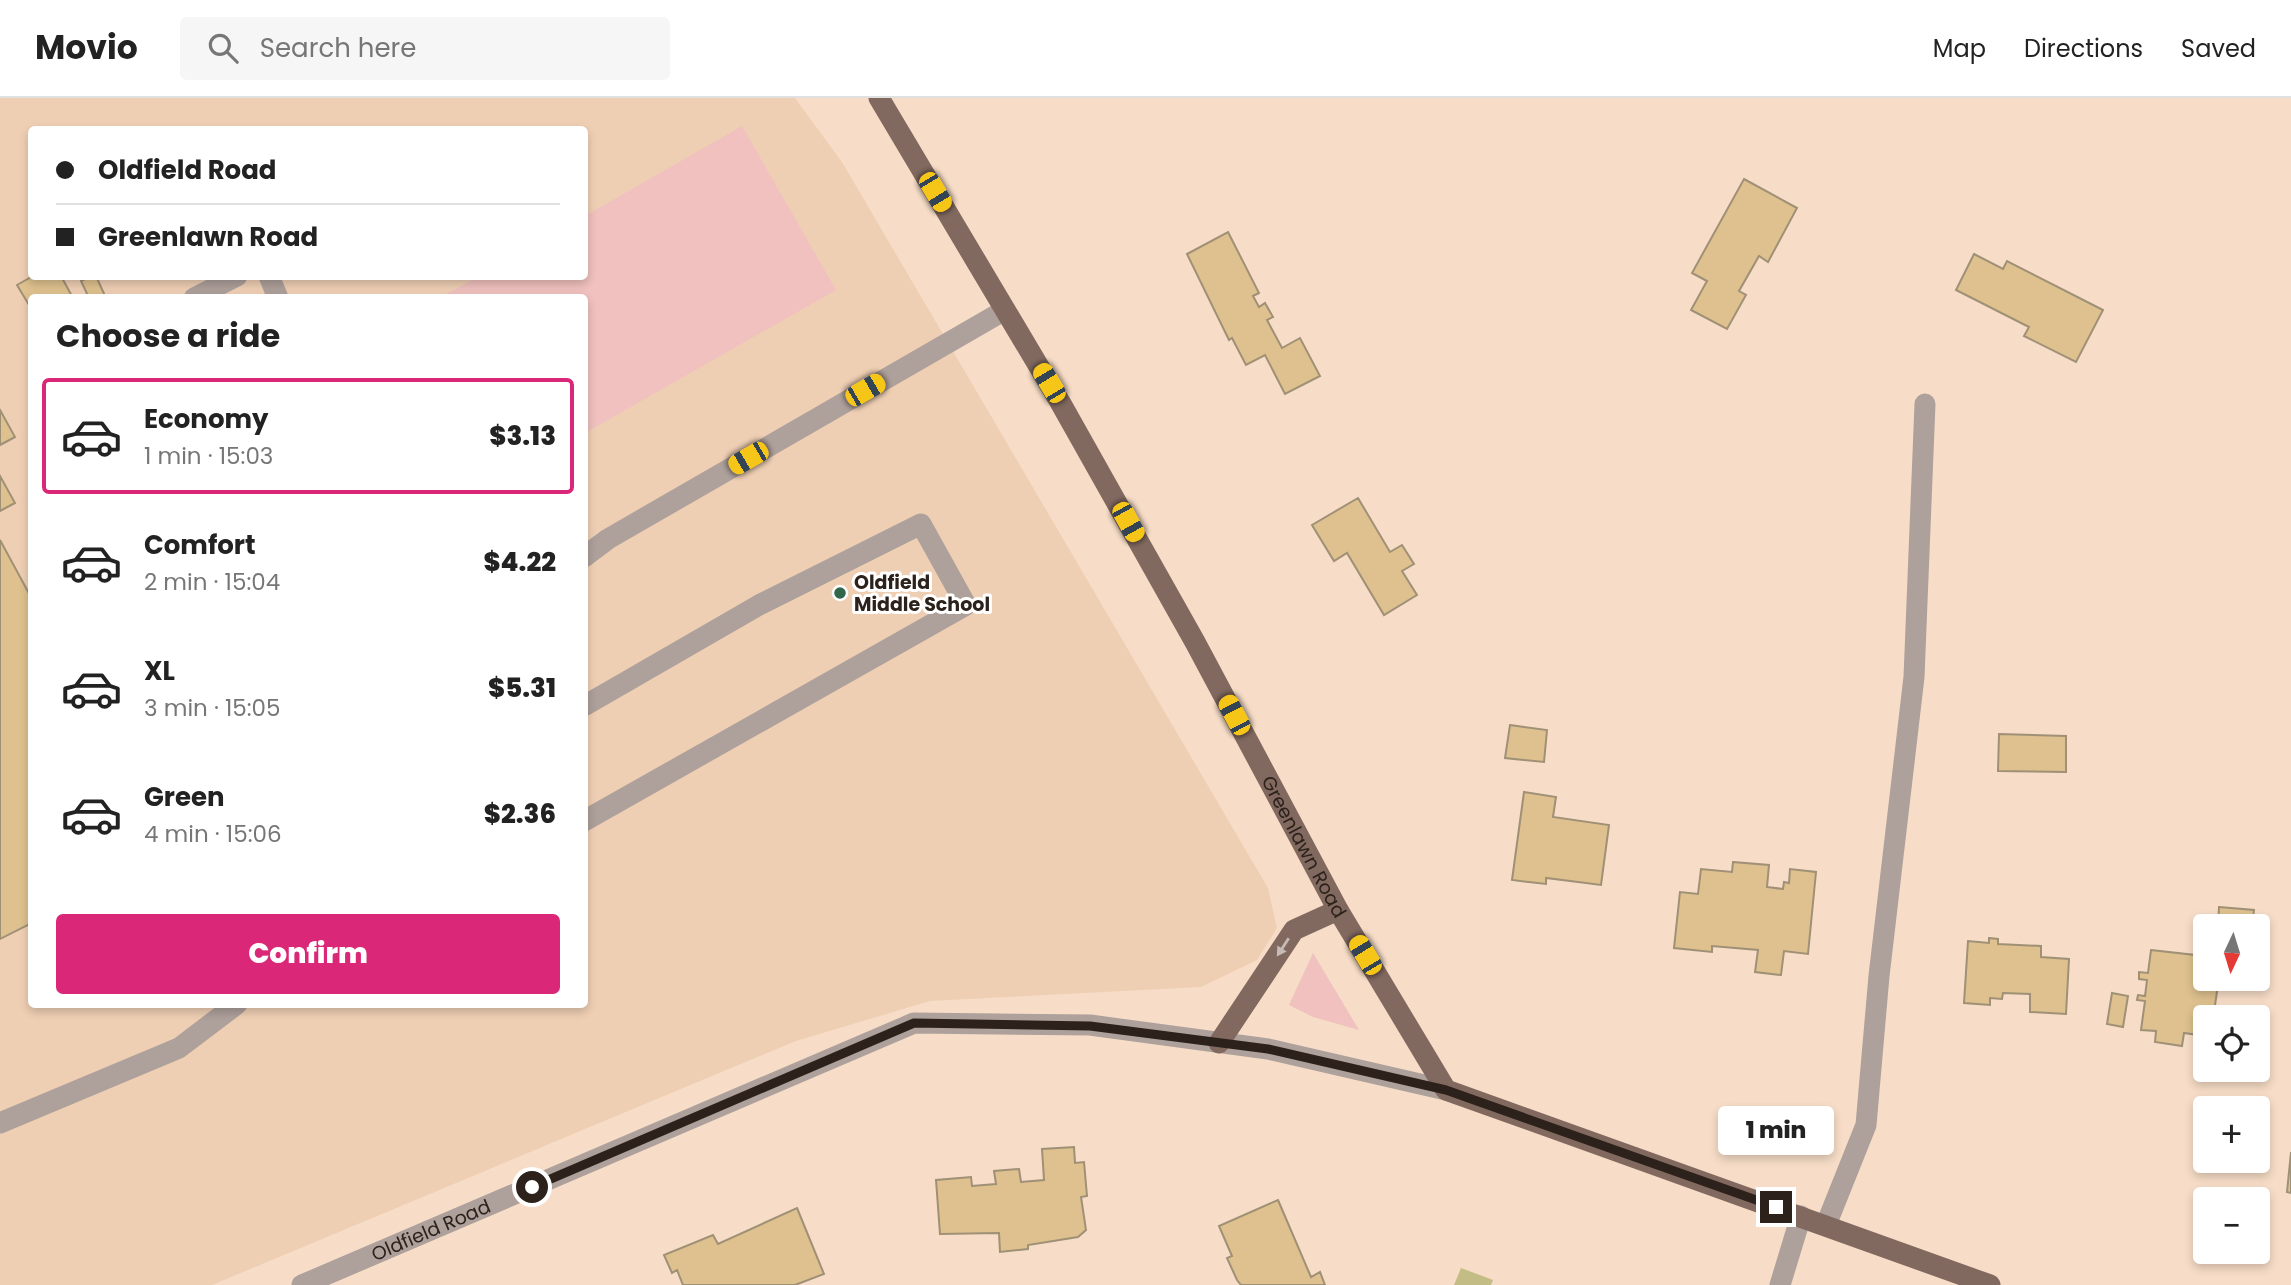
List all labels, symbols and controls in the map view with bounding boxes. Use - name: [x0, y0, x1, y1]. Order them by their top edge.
- search box: [180, 17, 670, 80]
- text: Movio: [35, 24, 138, 71]
- icon: search: [204, 29, 242, 67]
- text: Search here: [260, 30, 416, 66]
- text: Map: [1933, 32, 1986, 65]
- text: Directions: [2024, 32, 2143, 65]
- text: Saved: [2181, 32, 2256, 65]
- text: Oldfield Road: [98, 152, 276, 188]
- car: [916, 169, 955, 215]
- text: Greenlawn Road: [98, 219, 318, 255]
- text: Choose a ride: [56, 313, 280, 358]
- car: [1030, 360, 1069, 406]
- car: [842, 370, 889, 410]
- text: Economy: [144, 401, 268, 437]
- icon: car: [60, 405, 123, 468]
- text: $3.13: [489, 418, 556, 454]
- car: [725, 438, 772, 478]
- text: 1 min · 15:03: [144, 440, 273, 472]
- car: [1109, 499, 1148, 545]
- text: Comfort: [144, 527, 256, 563]
- icon: car: [60, 531, 123, 594]
- text: $4.22: [483, 544, 556, 580]
- text: 2 min · 15:04: [144, 566, 280, 598]
- place label: Oldfield Middle School: [854, 569, 990, 618]
- marker: Oldfield Middle School: [832, 585, 848, 601]
- text: XL: [144, 653, 175, 689]
- icon: car: [60, 657, 123, 720]
- text: $5.31: [488, 670, 556, 706]
- text: 3 min · 15:05: [144, 692, 281, 724]
- car: [1215, 692, 1254, 738]
- street label: Greenlawn Road: [1255, 771, 1353, 923]
- text: Green: [144, 779, 225, 815]
- icon: car: [60, 783, 123, 846]
- text: $2.36: [484, 796, 556, 832]
- text: 4 min · 15:06: [144, 818, 282, 850]
- button: Confirm: [56, 914, 560, 994]
- north arrow: [2193, 914, 2270, 990]
- map controls: [2193, 914, 2270, 1264]
- car: [1346, 932, 1385, 978]
- one-way arrow: [1276, 937, 1289, 957]
- button: locate: [2193, 1005, 2270, 1082]
- button: +: [2193, 1096, 2270, 1173]
- callout: 1 min: [1718, 1105, 1834, 1154]
- text: 1 min: [1746, 1114, 1806, 1146]
- route start: [516, 1171, 548, 1203]
- button: −: [2193, 1187, 2270, 1264]
- route end: [1760, 1191, 1792, 1223]
- street label: Oldfield Road: [367, 1192, 495, 1267]

